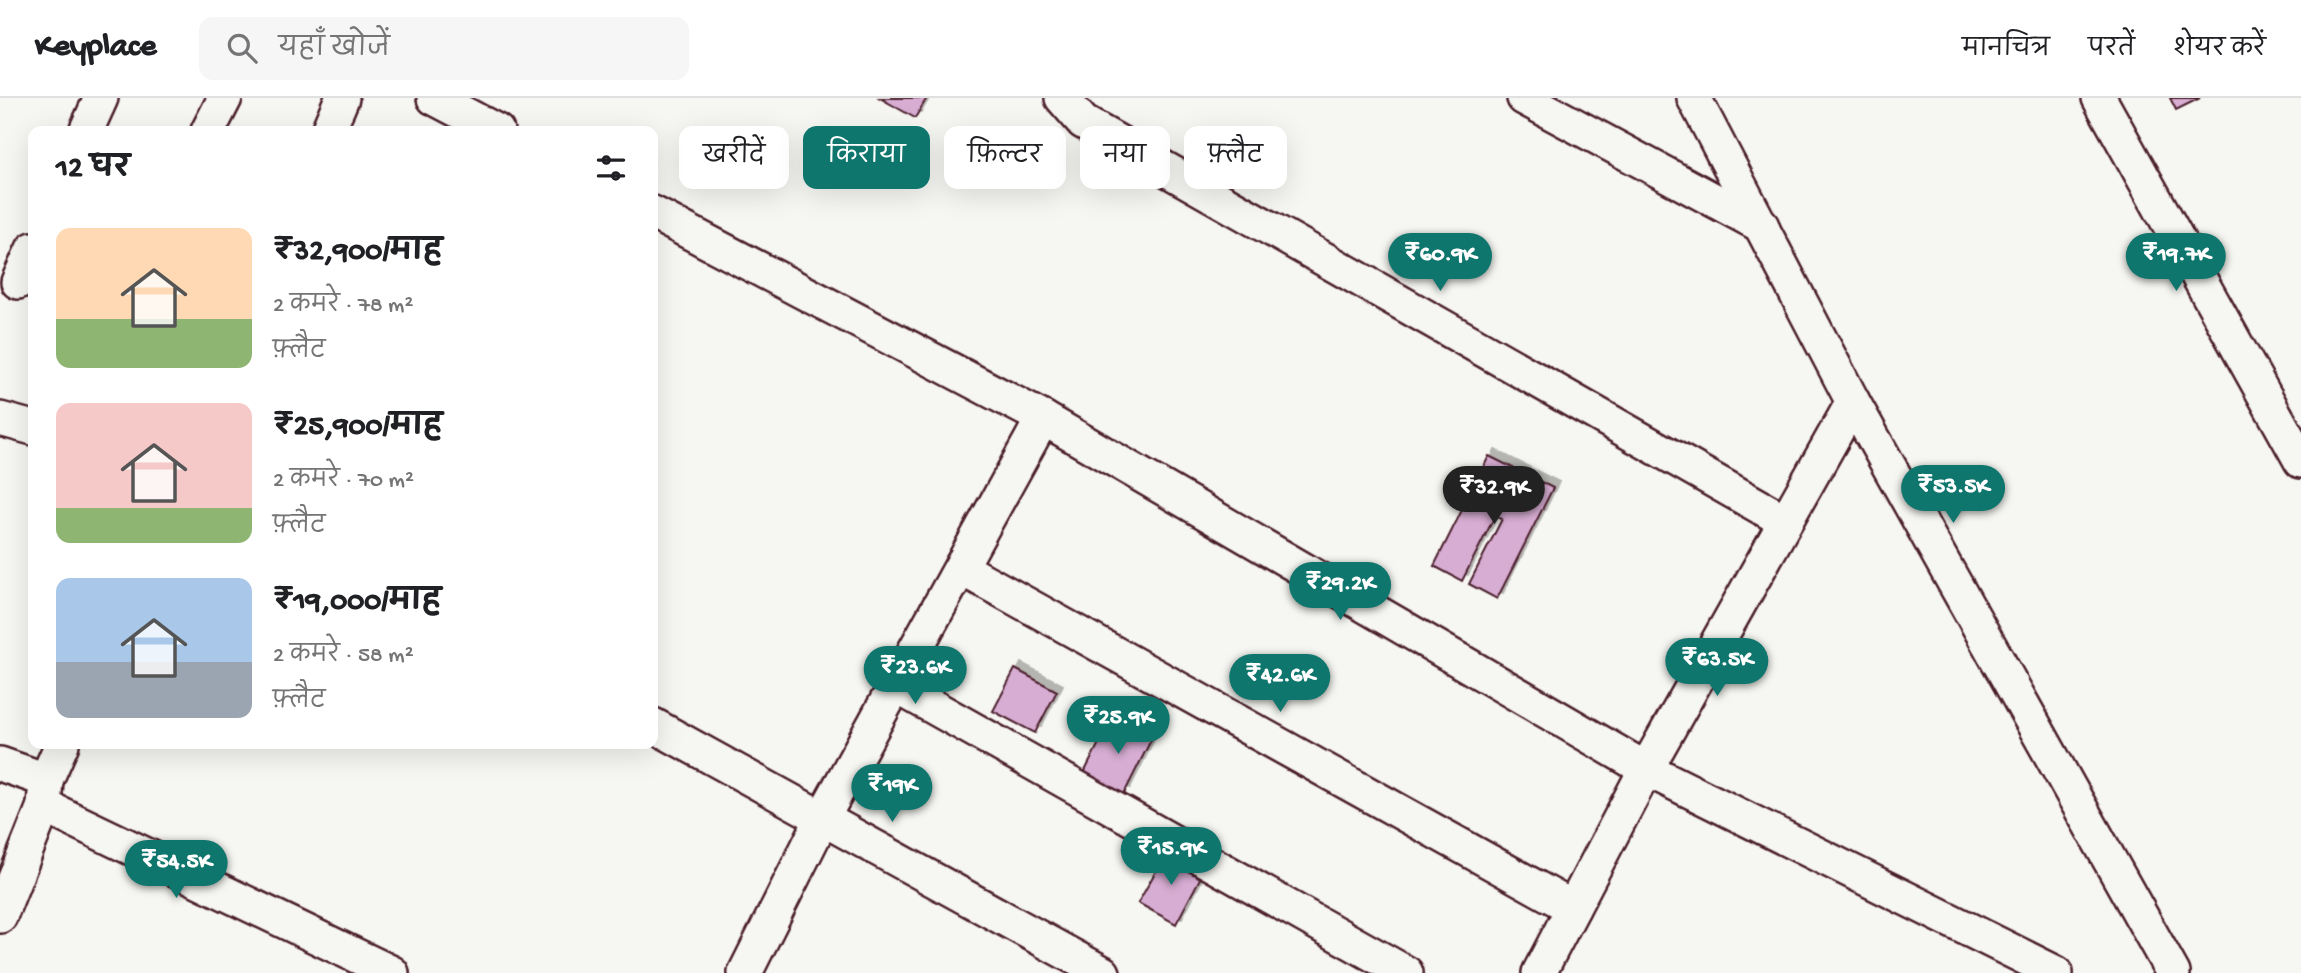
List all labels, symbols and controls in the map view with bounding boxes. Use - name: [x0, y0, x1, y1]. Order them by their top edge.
- search box: [199, 17, 689, 80]
- text: Keyplace: [35, 29, 157, 67]
- icon: search: [223, 29, 261, 67]
- text: यहाँ खोजें: [279, 35, 390, 66]
- text: मानचित्र: [1962, 36, 2050, 65]
- text: परतें: [2088, 36, 2135, 65]
- text: शेयर करें: [2173, 36, 2266, 65]
- chip: खरीदें: [679, 126, 789, 189]
- chip: किराया: [803, 126, 930, 189]
- chip: फ़िल्टर: [944, 126, 1066, 189]
- chip: नया: [1080, 126, 1170, 189]
- chip: फ़्लैट: [1184, 126, 1287, 189]
- icon: filters: [592, 149, 630, 187]
- text: 12 घर: [56, 153, 130, 188]
- pin: ₹60.9K: [1383, 234, 1497, 293]
- pin: ₹19.7K: [2119, 234, 2233, 293]
- text: ₹32,900/माह: [273, 236, 442, 271]
- text: ₹60.9K: [1404, 242, 1476, 269]
- text: ₹19.7K: [2142, 242, 2210, 269]
- icon: home: [112, 256, 196, 340]
- text: 2 कमरे · 78 m²: [273, 293, 413, 320]
- text: फ़्लैट: [273, 339, 325, 366]
- text: ₹25,900/माह: [273, 411, 443, 446]
- icon: home: [112, 431, 196, 515]
- pin: ₹32.9K: [1437, 466, 1551, 526]
- pin: ₹53.5K: [1896, 466, 2010, 525]
- text: 2 कमरे · 70 m²: [273, 468, 414, 495]
- text: ₹53.5K: [1917, 474, 1989, 501]
- text: ₹32.9K: [1459, 475, 1529, 502]
- text: फ़्लैट: [273, 514, 325, 541]
- pin: ₹29.2K: [1283, 562, 1397, 622]
- text: ₹29.2K: [1305, 571, 1375, 598]
- text: ₹19,000/माह: [273, 586, 441, 621]
- icon: home: [112, 606, 196, 690]
- pin: ₹63.5K: [1660, 638, 1774, 698]
- text: 2 कमरे · 58 m²: [273, 643, 414, 670]
- pin: ₹23.6K: [858, 646, 972, 706]
- text: ₹63.5K: [1681, 647, 1753, 674]
- pin: ₹42.6K: [1223, 654, 1337, 714]
- text: ₹23.6K: [880, 655, 950, 682]
- text: ₹42.6K: [1245, 663, 1315, 690]
- text: फ़्लैट: [273, 689, 325, 716]
- pin: ₹25.9K: [1061, 696, 1175, 756]
- text: ₹25.9K: [1083, 705, 1153, 732]
- pin: ₹19K: [851, 764, 933, 824]
- text: ₹19K: [867, 773, 917, 800]
- pin: ₹15.9K: [1114, 828, 1228, 887]
- text: ₹15.9K: [1137, 836, 1205, 863]
- pin: ₹54.5K: [119, 840, 233, 900]
- text: ₹54.5K: [141, 849, 211, 876]

